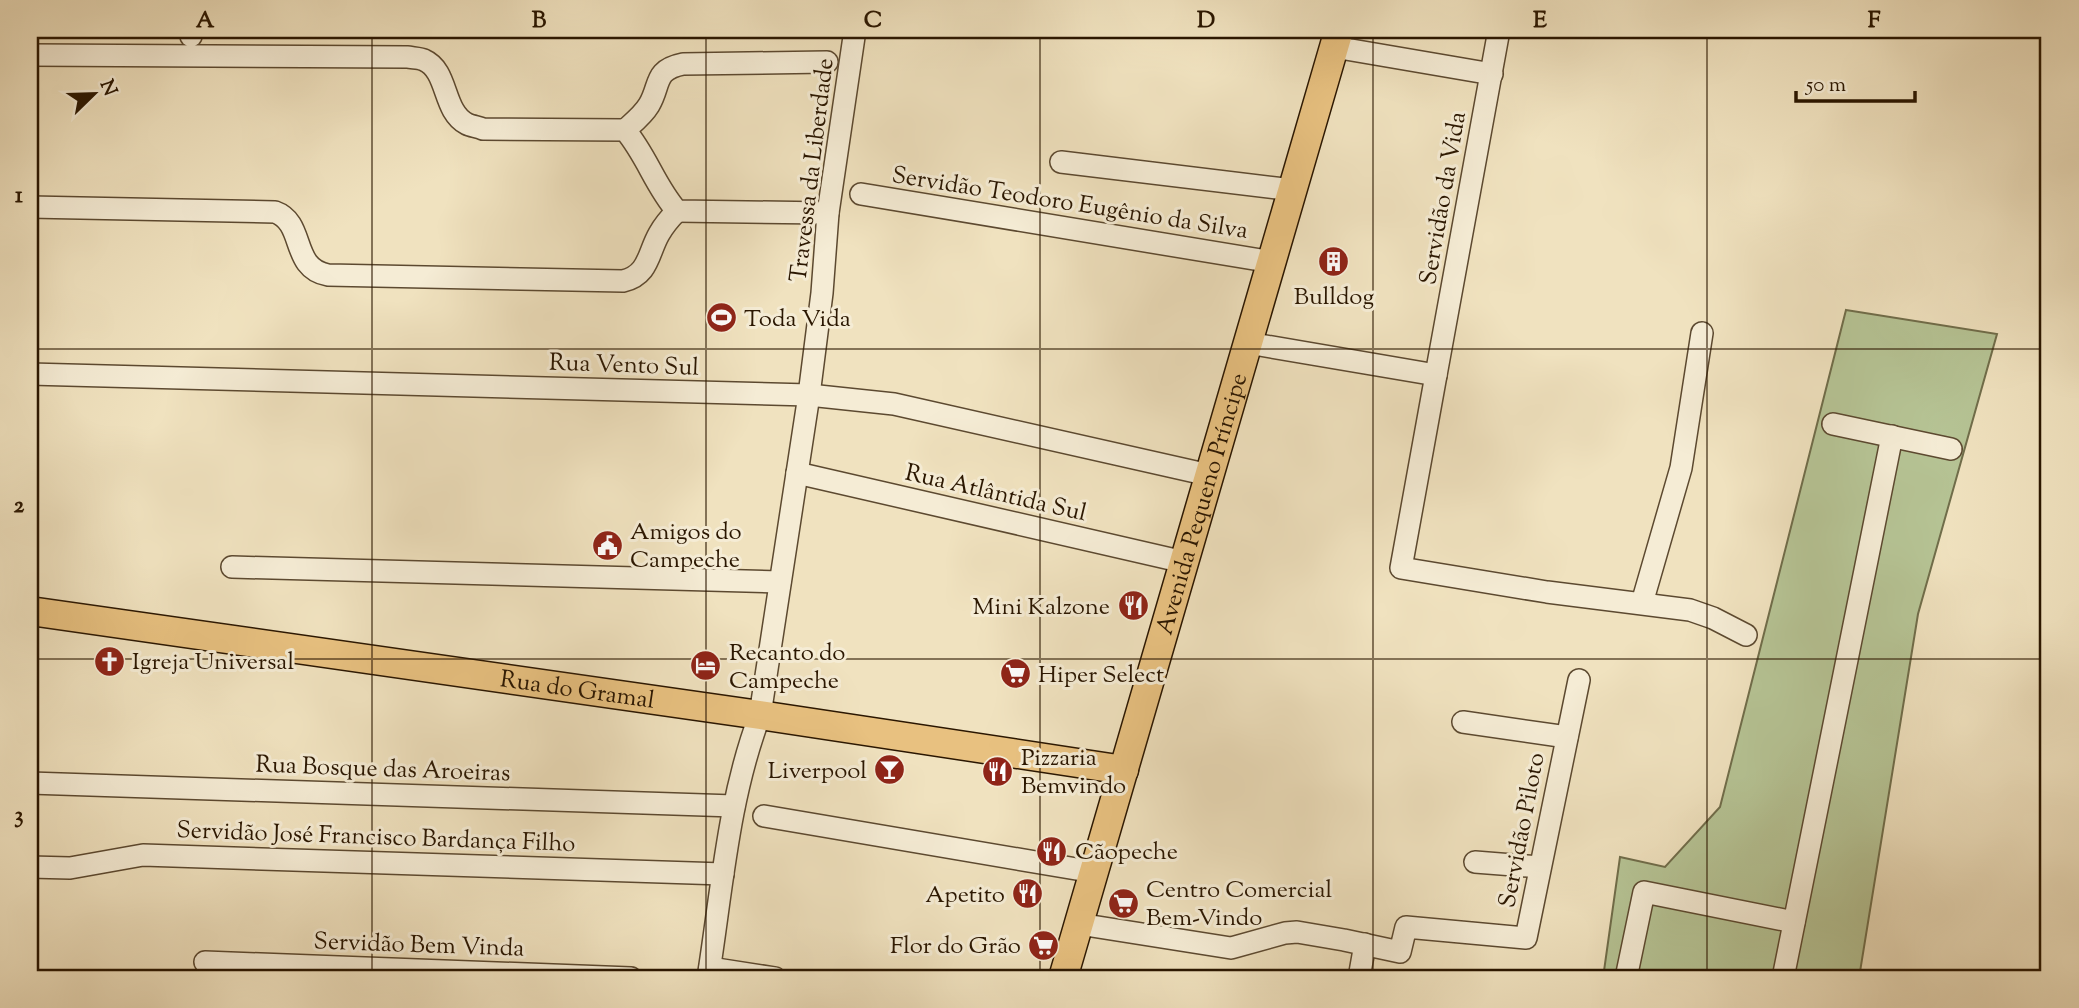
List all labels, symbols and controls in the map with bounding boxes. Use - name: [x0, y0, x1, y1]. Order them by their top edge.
- text: A: [196, 5, 215, 38]
- text: B: [532, 5, 547, 38]
- text: C: [864, 5, 882, 38]
- text: D: [1197, 5, 1215, 38]
- text: E: [1533, 5, 1547, 38]
- text: F: [1868, 5, 1881, 38]
- street label: Travessa da Liberdade: [782, 56, 844, 284]
- north arrow: [60, 60, 130, 130]
- scale bar: [1796, 60, 1914, 104]
- text: 50 m: [1805, 71, 1846, 101]
- text: N: [92, 76, 123, 101]
- street label: Servidão da Vida: [1412, 109, 1476, 288]
- street label: Servidão Teodoro Eugênio da Silva: [889, 159, 1250, 249]
- text: 1: [15, 180, 23, 213]
- building icon: Bulldog: [1317, 245, 1351, 279]
- place label: Bulldog: [1294, 281, 1374, 315]
- sports icon: Toda Vida: [704, 301, 738, 335]
- place label: Toda Vida: [744, 303, 851, 337]
- street label: Rua Vento Sul: [548, 346, 700, 386]
- street label: Avenida Pequeno Príncipe: [1149, 369, 1257, 639]
- street label: Rua Atlântida Sul: [902, 457, 1090, 531]
- text: 2: [14, 490, 25, 523]
- place label: Amigos do Campeche: [630, 516, 742, 578]
- public building icon: Amigos do Campeche: [590, 528, 624, 562]
- restaurant icon: Mini Kalzone: [1116, 589, 1150, 623]
- place label: Mini Kalzone: [973, 591, 1110, 625]
- place label: Recanto do Campeche: [729, 637, 845, 699]
- church icon: Igreja Universal: [92, 644, 126, 678]
- place label: Igreja Universal: [132, 646, 294, 680]
- hotel icon: Recanto do Campeche: [689, 649, 723, 683]
- supermarket icon: Hiper Select: [998, 657, 1032, 691]
- place label: Hiper Select: [1038, 659, 1164, 693]
- street label: Rua do Gramal: [498, 663, 657, 719]
- place label: Pizzaria Bemvindo: [1021, 742, 1126, 804]
- street label: Rua Bosque das Aroeiras: [255, 749, 511, 791]
- street label: Servidão Piloto: [1491, 750, 1555, 911]
- bar icon: Liverpool: [873, 753, 907, 787]
- restaurant icon: Pizzaria Bemvindo: [981, 754, 1015, 788]
- place label: Liverpool: [768, 755, 867, 789]
- text: 3: [14, 800, 24, 833]
- street label: Servidão José Francisco Bardança Filho: [176, 814, 576, 862]
- restaurant icon: Cãopeche: [1035, 834, 1069, 868]
- place label: Cãopeche: [1075, 836, 1178, 870]
- place label: Centro Comercial Bem-Vindo: [1146, 874, 1333, 936]
- restaurant icon: Apetito: [1011, 877, 1045, 911]
- place label: Apetito: [925, 879, 1005, 913]
- supermarket icon: Centro Comercial Bem-Vindo: [1106, 886, 1140, 920]
- street label: Servidão Bem Vinda: [313, 925, 525, 967]
- supermarket icon: Flor do Grão: [1027, 928, 1061, 962]
- place label: Flor do Grão: [890, 930, 1021, 964]

